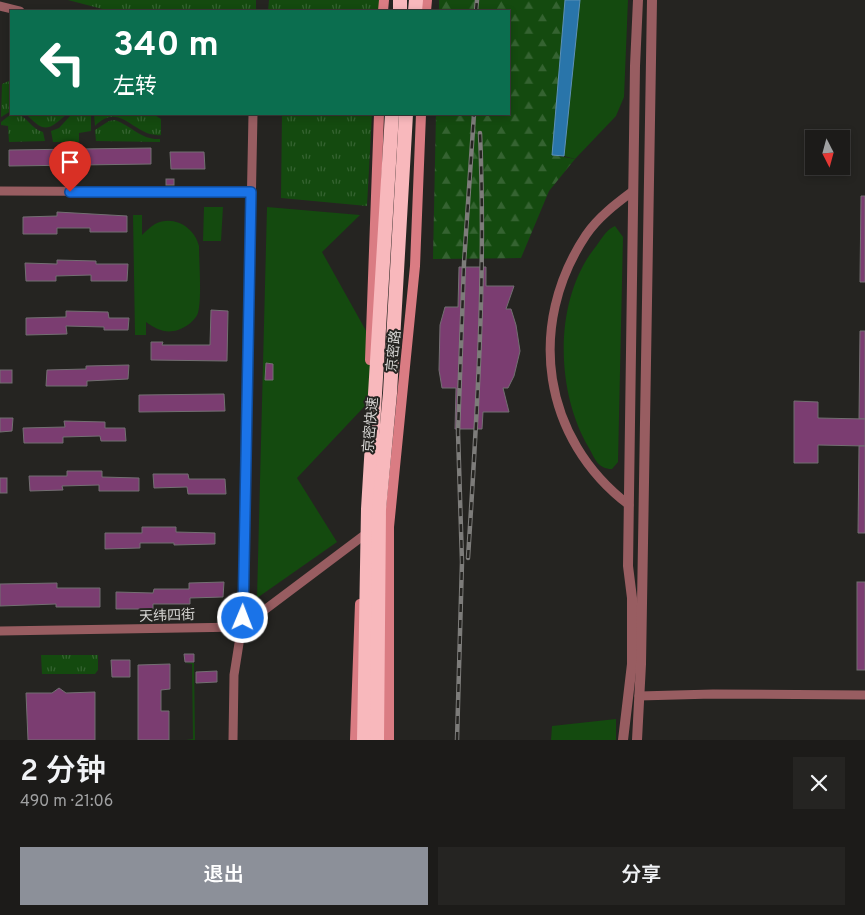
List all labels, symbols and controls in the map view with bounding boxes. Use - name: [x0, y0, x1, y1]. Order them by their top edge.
- text: 340 m: [113, 24, 219, 68]
- icon: left: [30, 30, 95, 95]
- text: 左转: [113, 74, 157, 101]
- north arrow: [805, 130, 850, 175]
- map controls: [805, 130, 850, 175]
- pin: [49, 141, 91, 192]
- icon: arrive: [56, 148, 84, 176]
- street label: 京密路: [383, 329, 405, 373]
- street label: 京密快速: [360, 396, 382, 454]
- position arrow: [216, 591, 268, 643]
- street label: 天纬四街: [139, 607, 195, 626]
- text: 2 分钟: [20, 754, 106, 791]
- button: close: [793, 757, 845, 809]
- text: 490 m · 21:06: [20, 792, 113, 812]
- button: 退出: [20, 847, 428, 905]
- button: 分享: [438, 847, 845, 905]

